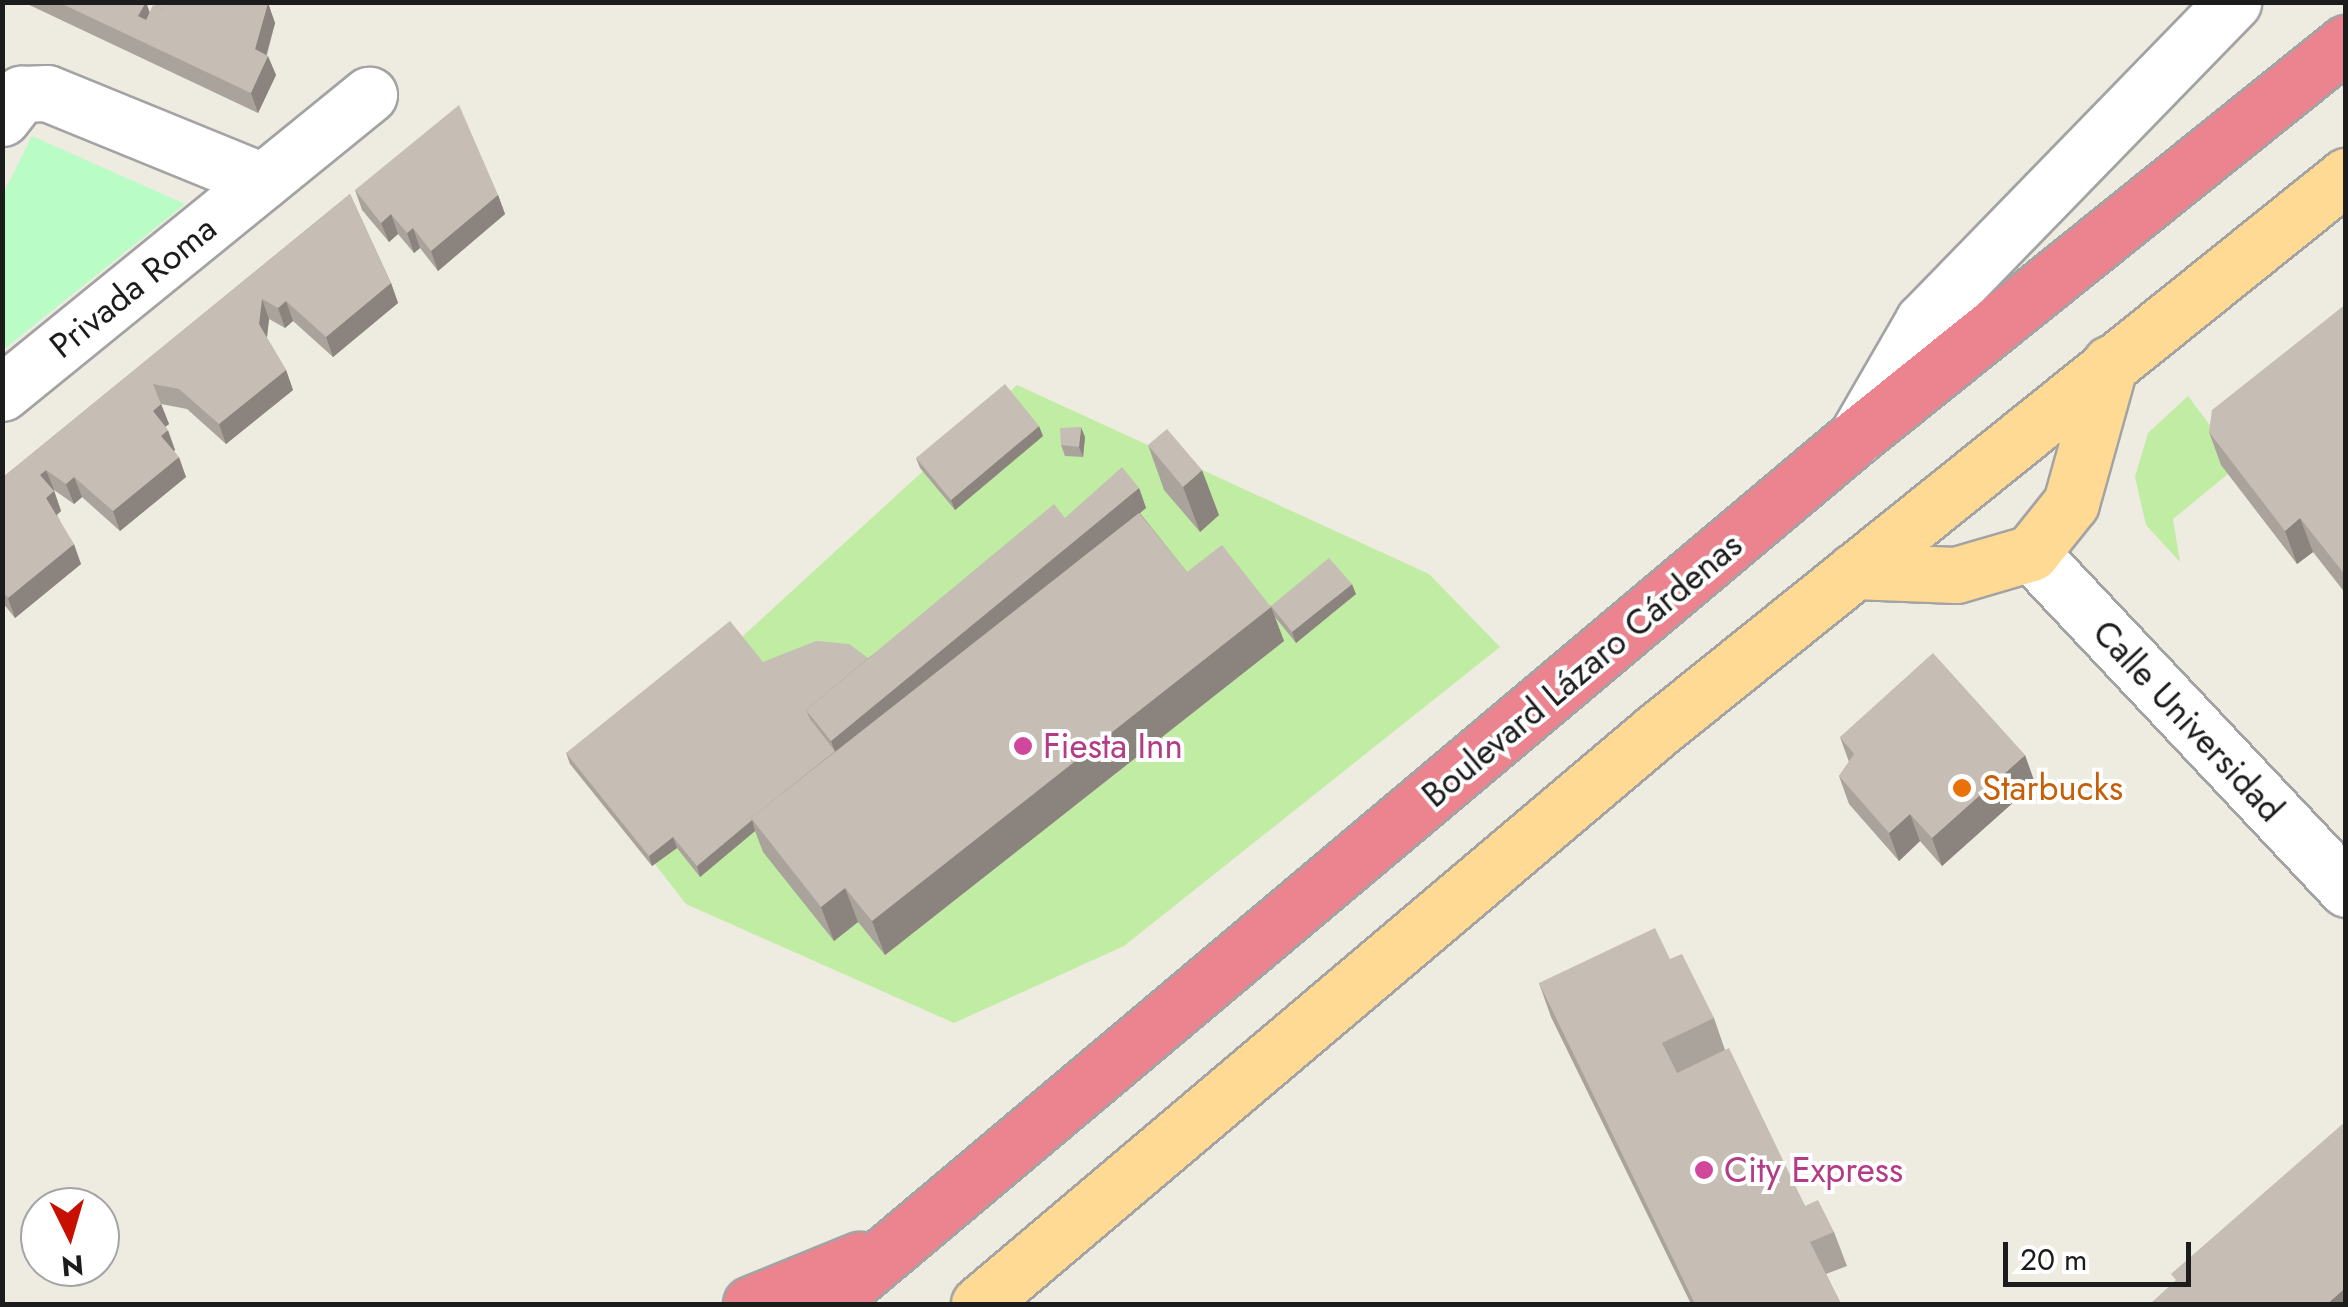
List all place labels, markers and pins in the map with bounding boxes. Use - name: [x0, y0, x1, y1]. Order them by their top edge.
- place label: Fiesta Inn: [1043, 725, 1183, 767]
- marker: Fiesta Inn: [1012, 735, 1034, 757]
- place label: Starbucks: [1982, 767, 2123, 809]
- marker: Starbucks: [1951, 777, 1973, 799]
- place label: City Express: [1724, 1149, 1903, 1191]
- marker: City Express: [1693, 1159, 1715, 1181]

